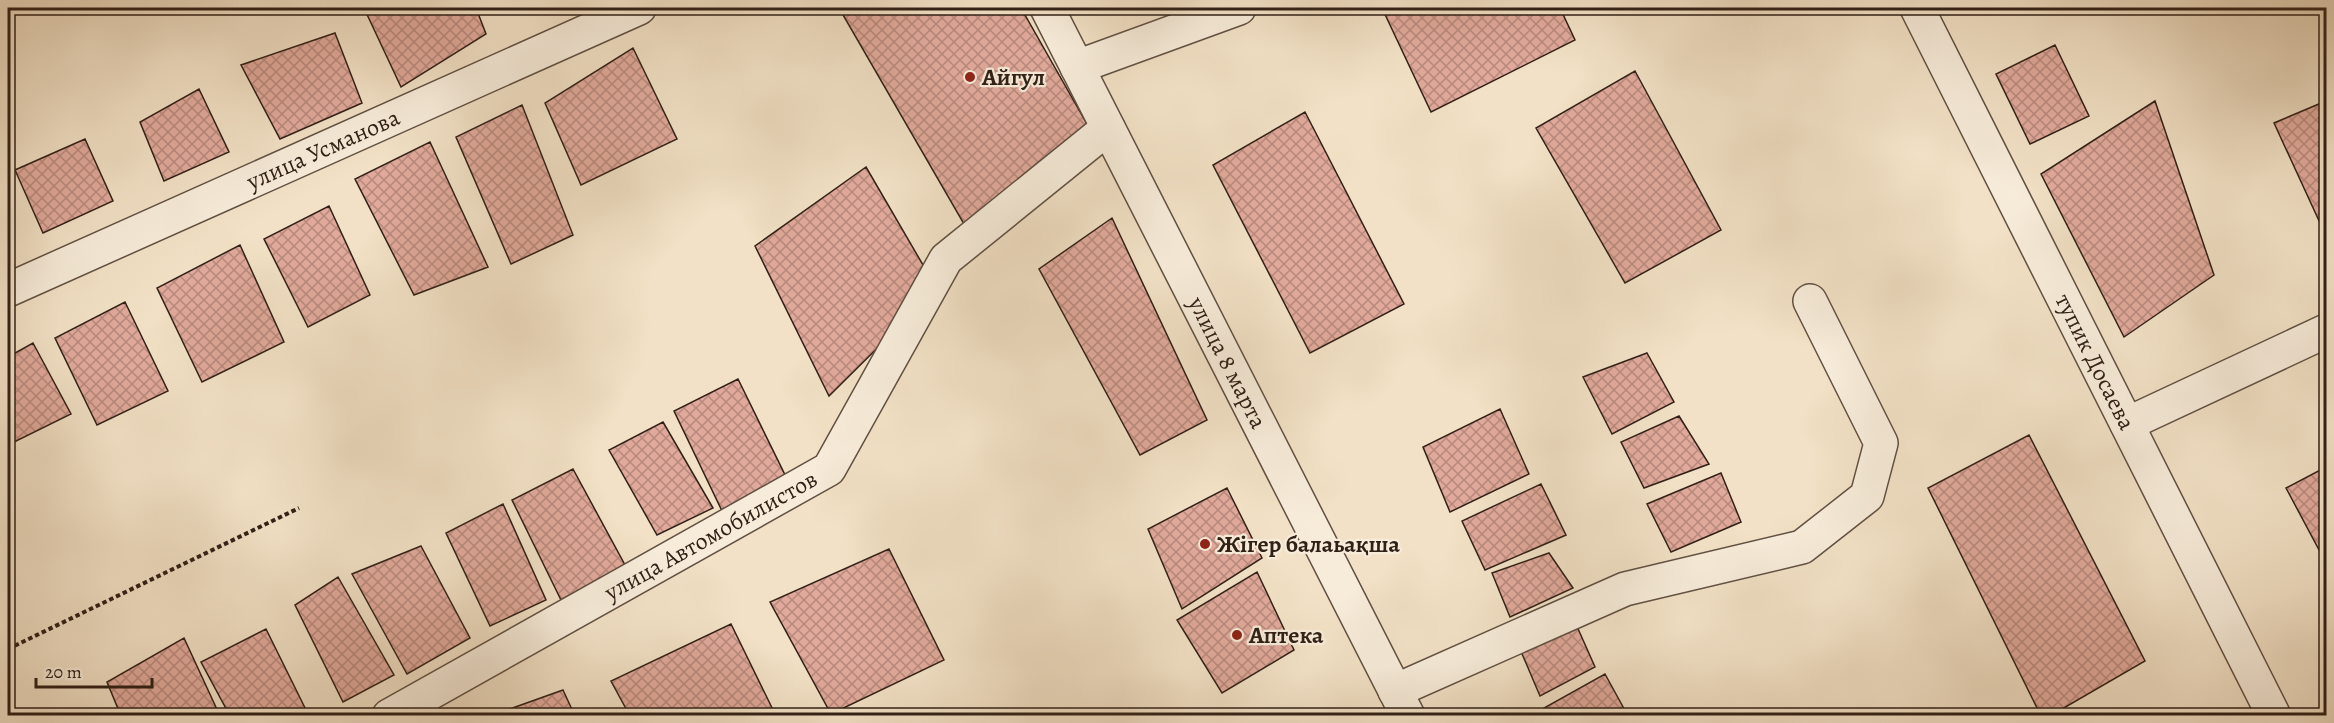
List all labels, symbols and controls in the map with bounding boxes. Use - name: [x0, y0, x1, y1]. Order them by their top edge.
- place label: Айгул: [981, 61, 1045, 93]
- marker: Айгул: [963, 70, 977, 84]
- street label: улица Усманова: [241, 101, 405, 198]
- street label: тупик Досаева: [2048, 288, 2143, 435]
- street label: улица 8 марта: [1180, 290, 1275, 434]
- street label: улица Автомобилистов: [598, 463, 823, 608]
- place label: Жігер балаьақша: [1217, 528, 1401, 560]
- marker: Жігер балаьақша: [1198, 537, 1212, 551]
- place label: Аптека: [1248, 619, 1324, 651]
- marker: Аптека: [1230, 628, 1244, 642]
- scale bar: [36, 651, 152, 689]
- text: 20 m: [45, 660, 82, 684]

